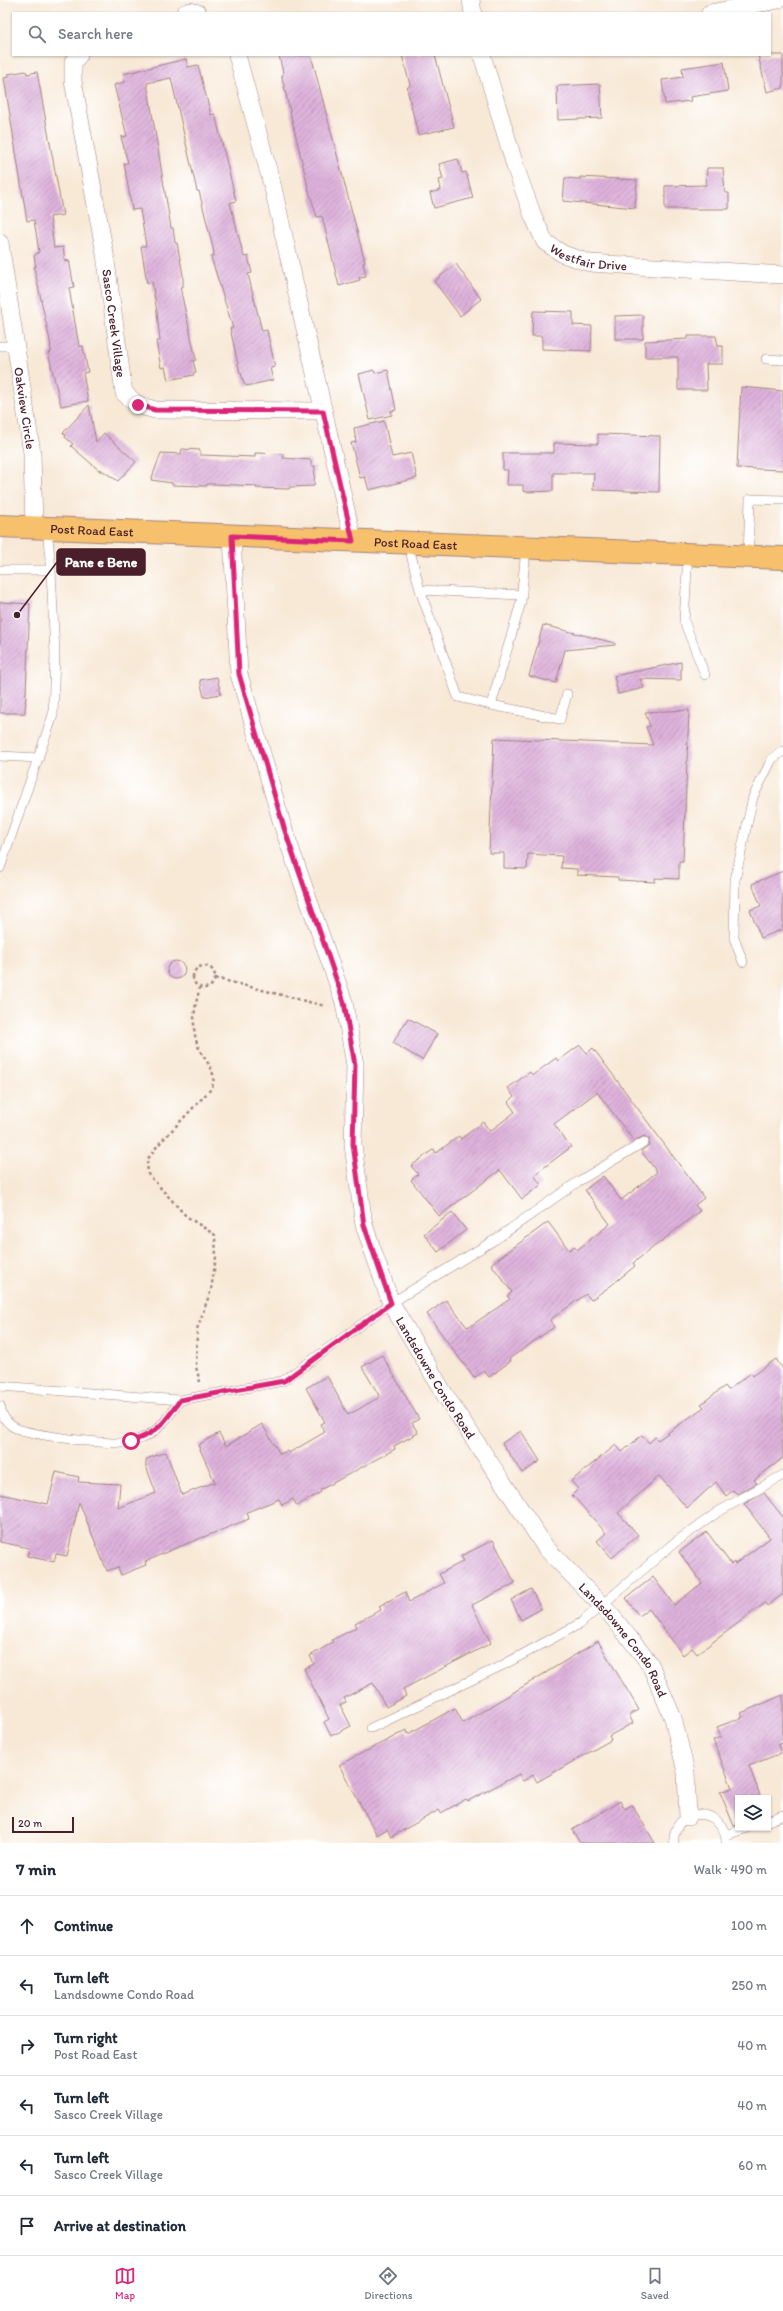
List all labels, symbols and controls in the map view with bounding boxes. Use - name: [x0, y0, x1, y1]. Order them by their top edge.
- search box: [12, 12, 771, 56]
- icon: search: [26, 23, 48, 45]
- text: Search here: [58, 25, 133, 43]
- street label: Westfair Drive: [547, 240, 627, 273]
- street label: Sasco Creek Village: [99, 268, 129, 378]
- street label: Oakview Circle: [11, 366, 38, 450]
- route end: [129, 396, 147, 414]
- street label: Post Road East: [50, 521, 134, 539]
- street label: Post Road East: [374, 534, 458, 553]
- callout: Pane e Bene: [57, 549, 145, 575]
- text: Pane e Bene: [65, 554, 138, 571]
- street label: Landsdowne Condo Road: [393, 1314, 479, 1442]
- route start: [122, 1432, 140, 1450]
- street label: Landsdowne Condo Road: [576, 1580, 670, 1699]
- map controls: [735, 1795, 771, 1831]
- button: layers: [735, 1795, 771, 1831]
- scale bar: [12, 1815, 74, 1834]
- text: 20 m: [18, 1817, 42, 1830]
- text: 7 min: [16, 1859, 56, 1879]
- text: Walk · 490 m: [694, 1862, 767, 1877]
- icon: ahead: [16, 1915, 38, 1937]
- text: Continue: [54, 1917, 113, 1935]
- text: 100 m: [731, 1918, 767, 1933]
- text: Turn left: [54, 1969, 109, 1987]
- icon: left: [16, 1975, 38, 1997]
- text: 250 m: [731, 1978, 767, 1993]
- text: Landsdowne Condo Road: [54, 1987, 194, 2002]
- text: Turn right: [54, 2029, 118, 2047]
- icon: right: [16, 2035, 38, 2057]
- text: 40 m: [737, 2038, 767, 2053]
- text: Post Road East: [54, 2047, 137, 2062]
- text: Turn left: [54, 2089, 109, 2107]
- icon: left: [16, 2095, 38, 2117]
- text: 40 m: [737, 2098, 767, 2113]
- text: Sasco Creek Village: [54, 2107, 163, 2122]
- text: Turn left: [54, 2149, 109, 2167]
- icon: left: [16, 2155, 38, 2177]
- text: 60 m: [738, 2158, 767, 2173]
- text: Sasco Creek Village: [54, 2167, 163, 2182]
- icon: arrive: [16, 2215, 38, 2237]
- text: Arrive at destination: [54, 2217, 186, 2235]
- tab: Map: [114, 2265, 136, 2302]
- tab: Directions: [364, 2265, 413, 2302]
- tab: Saved: [641, 2265, 669, 2302]

